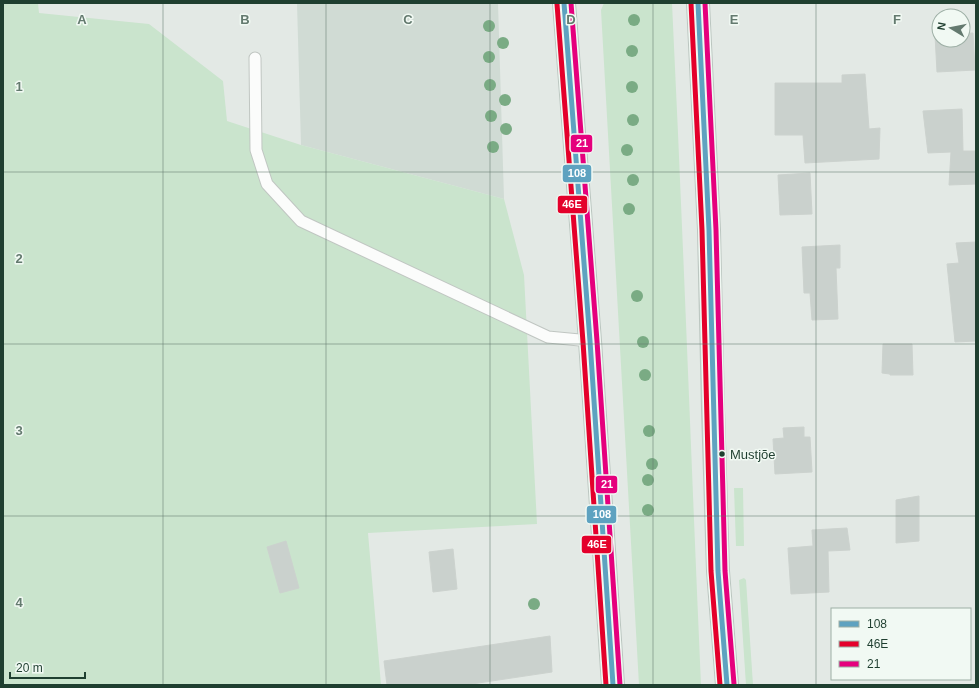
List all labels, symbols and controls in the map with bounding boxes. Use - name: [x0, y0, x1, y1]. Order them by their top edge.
- north arrow: [931, 8, 971, 48]
- text: A: [77, 12, 87, 27]
- text: B: [240, 12, 250, 27]
- text: C: [403, 12, 413, 27]
- text: D: [566, 12, 576, 27]
- text: E: [730, 12, 739, 27]
- text: F: [893, 12, 901, 27]
- text: N: [935, 21, 948, 31]
- text: 1: [15, 79, 23, 94]
- line badge: 21: [570, 134, 593, 153]
- text: 21: [576, 137, 588, 149]
- line badge: 108: [562, 164, 592, 183]
- text: 108: [568, 167, 586, 179]
- line badge: 46E: [557, 195, 588, 214]
- text: 46E: [562, 198, 582, 210]
- text: 2: [15, 251, 23, 266]
- text: 3: [15, 423, 23, 438]
- place label: Mustjõe: [730, 447, 776, 462]
- marker: Mustjõe: [717, 449, 727, 459]
- line badge: 21: [595, 475, 618, 494]
- text: 21: [601, 478, 613, 490]
- line badge: 108: [586, 505, 617, 524]
- text: 108: [593, 508, 611, 520]
- line badge: 46E: [581, 535, 612, 554]
- text: 46E: [587, 538, 607, 550]
- text: 4: [15, 595, 23, 610]
- legend: [831, 608, 971, 680]
- text: 108: [867, 617, 887, 631]
- text: 46E: [867, 637, 888, 651]
- scale bar: [10, 654, 85, 680]
- text: 21: [867, 657, 881, 671]
- text: 20 m: [16, 661, 43, 675]

